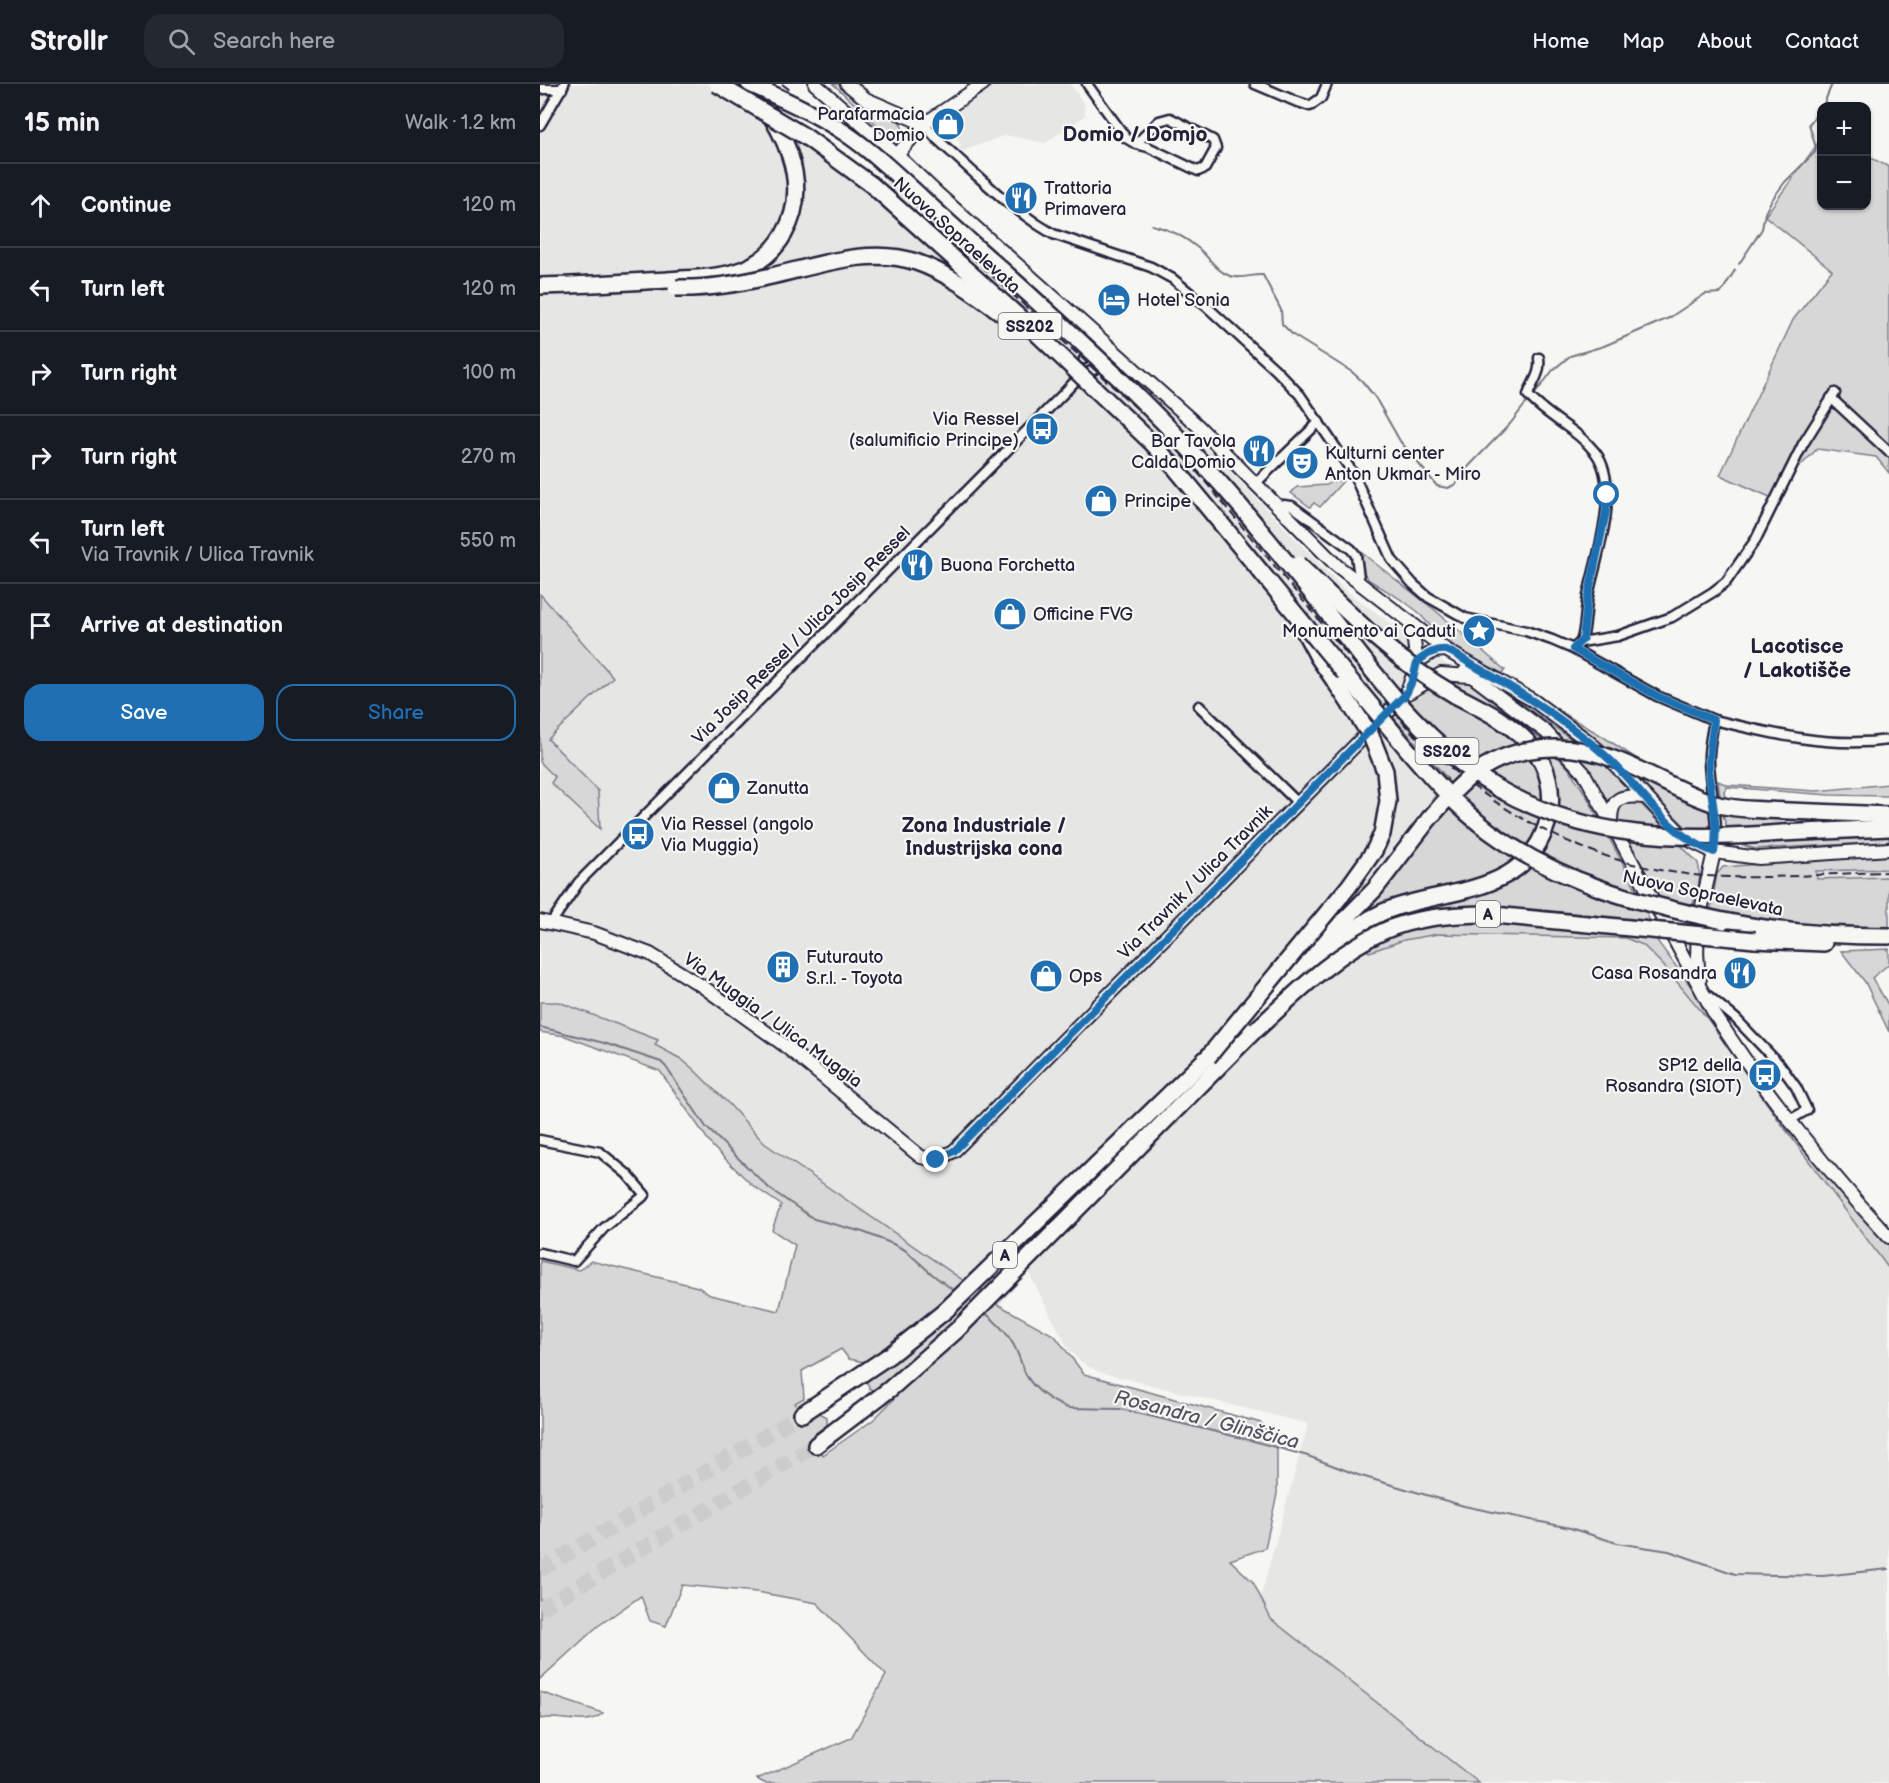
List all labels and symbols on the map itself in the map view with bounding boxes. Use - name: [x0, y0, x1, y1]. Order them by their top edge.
- place label: Parafarmacia Domio: [817, 104, 925, 146]
- shop icon: Parafarmacia Domio: [930, 106, 966, 142]
- district label: Domio / Domjo: [1063, 122, 1207, 147]
- street label: Nuova Sopraelevata: [889, 173, 1024, 298]
- place label: Trattoria Primavera: [1044, 178, 1127, 220]
- restaurant icon: Trattoria Primavera: [1003, 180, 1039, 216]
- hotel icon: Hotel Sonia: [1096, 282, 1132, 318]
- place label: Hotel Sonia: [1137, 290, 1230, 311]
- road number: SS202: [998, 313, 1062, 339]
- place label: Via Ressel (salumificio Principe): [849, 409, 1019, 451]
- bus stop icon: Via Ressel (salumificio Principe): [1024, 411, 1060, 447]
- place label: Bar Tavola Calda Domio: [1131, 431, 1236, 473]
- restaurant icon: Bar Tavola Calda Domio: [1241, 433, 1277, 469]
- place label: Kulturni center Anton Ukmar - Miro: [1325, 443, 1481, 485]
- theatre icon: Kulturni center Anton Ukmar - Miro: [1284, 445, 1320, 481]
- route start: [1593, 481, 1619, 507]
- shop icon: Principe: [1083, 483, 1119, 519]
- place label: Principe: [1124, 491, 1191, 512]
- street label: Via Josip Ressel / Ulica Josip Ressel: [688, 522, 915, 749]
- restaurant icon: Buona Forchetta: [899, 547, 935, 583]
- place label: Buona Forchetta: [940, 555, 1075, 576]
- shop icon: Officine FVG: [992, 596, 1028, 632]
- place label: Officine FVG: [1033, 604, 1133, 625]
- place icon: Monumento ai Caduti: [1461, 613, 1497, 649]
- place label: Monumento ai Caduti: [1282, 621, 1456, 642]
- district label: Lacotisce / Lakotišče: [1743, 634, 1851, 683]
- road number: SS202: [1416, 738, 1478, 764]
- shop icon: Zanutta: [706, 770, 742, 806]
- place label: Zanutta: [746, 778, 809, 799]
- street label: Via Travnik / Ulica Travnik: [1114, 801, 1277, 964]
- place label: Via Ressel (angolo Via Muggia): [661, 814, 814, 856]
- district label: Zona Industriale / Industrijska cona: [902, 814, 1066, 861]
- bus stop icon: Via Ressel (angolo Via Muggia): [620, 816, 656, 852]
- street label: Nuova Sopraelevata: [1621, 866, 1785, 921]
- road number: A: [1476, 901, 1500, 927]
- place label: Futurauto S.r.l. - Toyota: [806, 947, 903, 989]
- street label: Via Muggia / Ulica Muggia: [679, 948, 866, 1092]
- building icon: Futurauto S.r.l. - Toyota: [765, 949, 801, 985]
- restaurant icon: Casa Rosandra: [1722, 955, 1758, 991]
- shop icon: Ops: [1028, 958, 1064, 994]
- place label: Casa Rosandra: [1591, 963, 1717, 984]
- place label: Ops: [1069, 966, 1102, 987]
- place label: SP12 della Rosandra (SIOT): [1605, 1055, 1742, 1097]
- bus stop icon: SP12 della Rosandra (SIOT): [1747, 1057, 1783, 1093]
- route end: [922, 1146, 948, 1172]
- road number: A: [993, 1242, 1017, 1268]
- water label: Rosandra / Glinščica: [1112, 1385, 1302, 1455]

